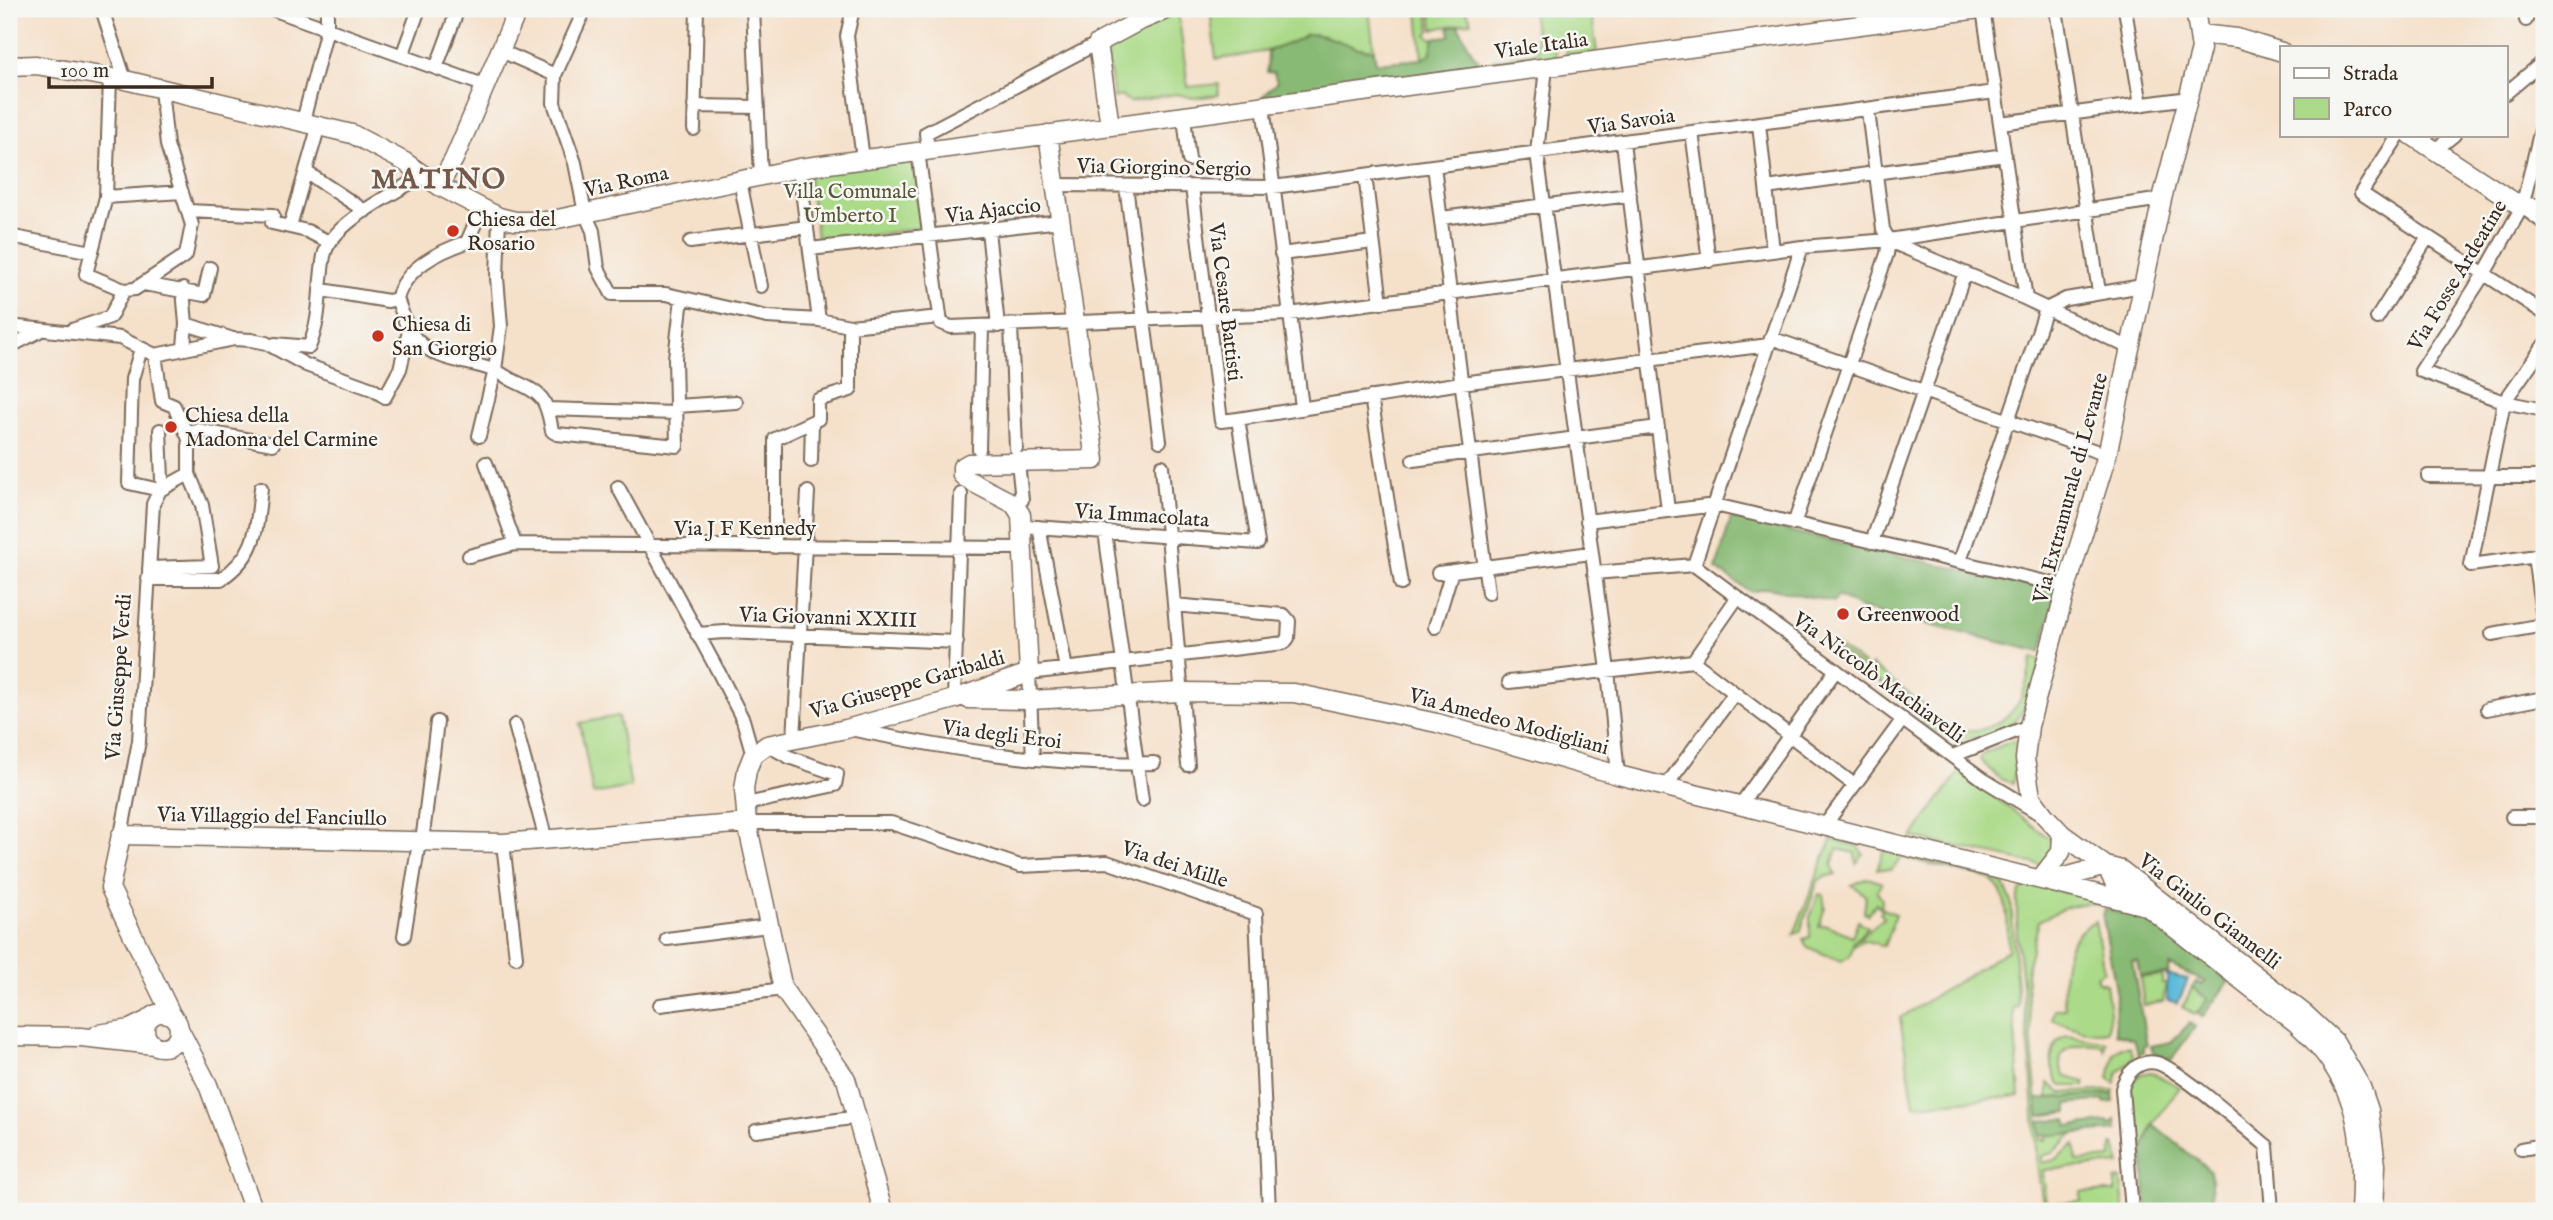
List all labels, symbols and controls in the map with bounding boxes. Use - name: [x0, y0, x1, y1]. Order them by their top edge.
- street label: Viale Italia: [1492, 26, 1590, 67]
- scale bar: [49, 46, 212, 90]
- legend: [2280, 46, 2508, 136]
- text: 100 m: [60, 58, 109, 85]
- text: Strada: [2343, 61, 2399, 88]
- text: Parco: [2343, 97, 2392, 124]
- street label: Via Savoia: [1585, 103, 1677, 142]
- street label: Via Giorgino Sergio: [1075, 153, 1252, 184]
- street label: Via Roma: [581, 160, 672, 205]
- district label: MATINO: [371, 163, 507, 198]
- park label: Villa Comunale Umberto I: [782, 179, 917, 230]
- street label: Via Ajaccio: [943, 192, 1043, 231]
- street label: Via Fosse Ardeatine: [2402, 195, 2514, 357]
- place label: Chiesa del Rosario: [467, 207, 556, 258]
- street label: Via Cesare Battisti: [1201, 221, 1248, 383]
- marker: Chiesa del Rosario: [445, 223, 461, 239]
- place label: Chiesa di San Giorgio: [392, 312, 497, 363]
- marker: Chiesa di San Giorgio: [370, 328, 386, 344]
- street label: Via Extramurale di Levante: [2027, 370, 2115, 608]
- place label: Chiesa della Madonna del Carmine: [185, 403, 378, 454]
- marker: Chiesa della Madonna del Carmine: [163, 419, 179, 435]
- street label: Via Immacolata: [1073, 498, 1211, 535]
- street label: Via J F Kennedy: [673, 516, 817, 543]
- street label: Via Giuseppe Verdi: [100, 593, 139, 762]
- street label: Via Giovanni XXIII: [737, 602, 918, 635]
- place label: Greenwood: [1857, 602, 1960, 629]
- street label: Via Niccolò Machiavelli: [1786, 606, 1970, 750]
- marker: Greenwood: [1835, 606, 1851, 622]
- street label: Via Giuseppe Garibaldi: [806, 645, 1008, 727]
- street label: Via Amedeo Modigliani: [1405, 682, 1612, 762]
- street label: Via degli Eroi: [939, 715, 1063, 756]
- street label: Via Villaggio del Fanciullo: [156, 802, 387, 833]
- street label: Via dei Mille: [1117, 835, 1232, 895]
- street label: Via Giulio Giannelli: [2132, 847, 2286, 976]

